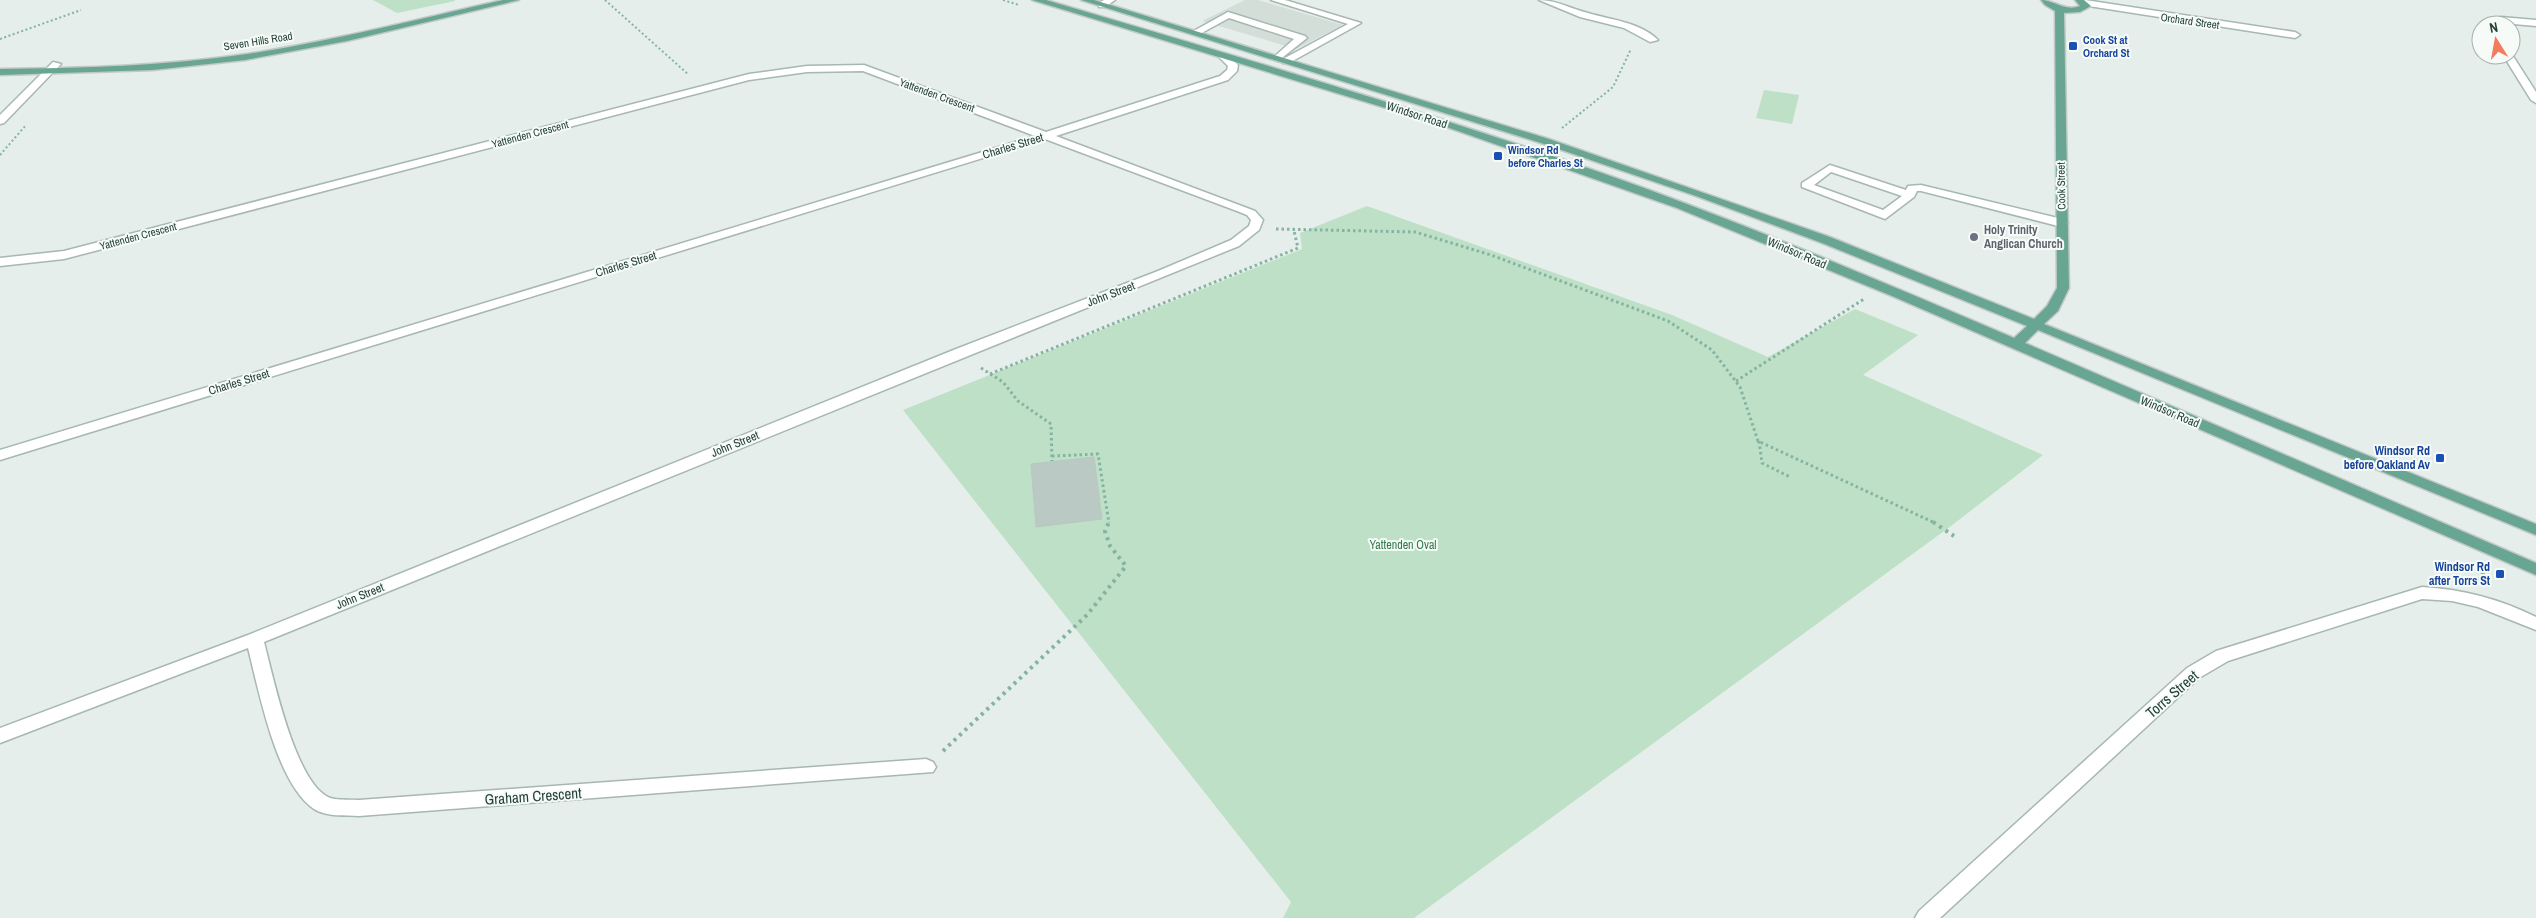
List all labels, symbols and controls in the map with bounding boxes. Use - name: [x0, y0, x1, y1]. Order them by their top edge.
- street label: Orchard Street: [2160, 10, 2221, 32]
- north arrow: [2471, 15, 2521, 65]
- text: N: [2488, 18, 2499, 37]
- street label: Seven Hills Road: [222, 29, 294, 53]
- place label: Cook St at Orchard St: [2083, 33, 2130, 60]
- marker: Cook St at Orchard St: [2067, 40, 2079, 52]
- street label: Yattenden Crescent: [897, 75, 977, 115]
- street label: Windsor Road: [1385, 98, 1449, 132]
- street label: Yattenden Crescent: [490, 117, 570, 151]
- street label: Charles Street: [981, 129, 1046, 163]
- place label: Windsor Rd before Charles St: [1508, 143, 1583, 170]
- marker: Windsor Rd before Charles St: [1492, 150, 1504, 162]
- street label: Cook Street: [2054, 162, 2068, 210]
- street label: Yattenden Crescent: [98, 219, 178, 253]
- place label: Holy Trinity Anglican Church: [1984, 222, 2063, 252]
- marker: Holy Trinity Anglican Church: [1968, 231, 1980, 243]
- street label: Windsor Road: [1765, 233, 1829, 273]
- street label: Charles Street: [594, 247, 659, 281]
- street label: John Street: [1085, 277, 1138, 310]
- street label: Charles Street: [207, 365, 272, 399]
- street label: Windsor Road: [2138, 392, 2202, 432]
- street label: John Street: [709, 427, 762, 461]
- place label: Windsor Rd before Oakland Av: [2344, 443, 2431, 473]
- marker: Windsor Rd before Oakland Av: [2434, 452, 2446, 464]
- park label: Yattenden Oval: [1369, 537, 1437, 553]
- place label: Windsor Rd after Torrs St: [2429, 559, 2491, 589]
- marker: Windsor Rd after Torrs St: [2494, 568, 2506, 580]
- street label: John Street: [334, 579, 387, 613]
- street label: Torrs Street: [2141, 665, 2203, 723]
- street label: Graham Crescent: [484, 782, 583, 810]

